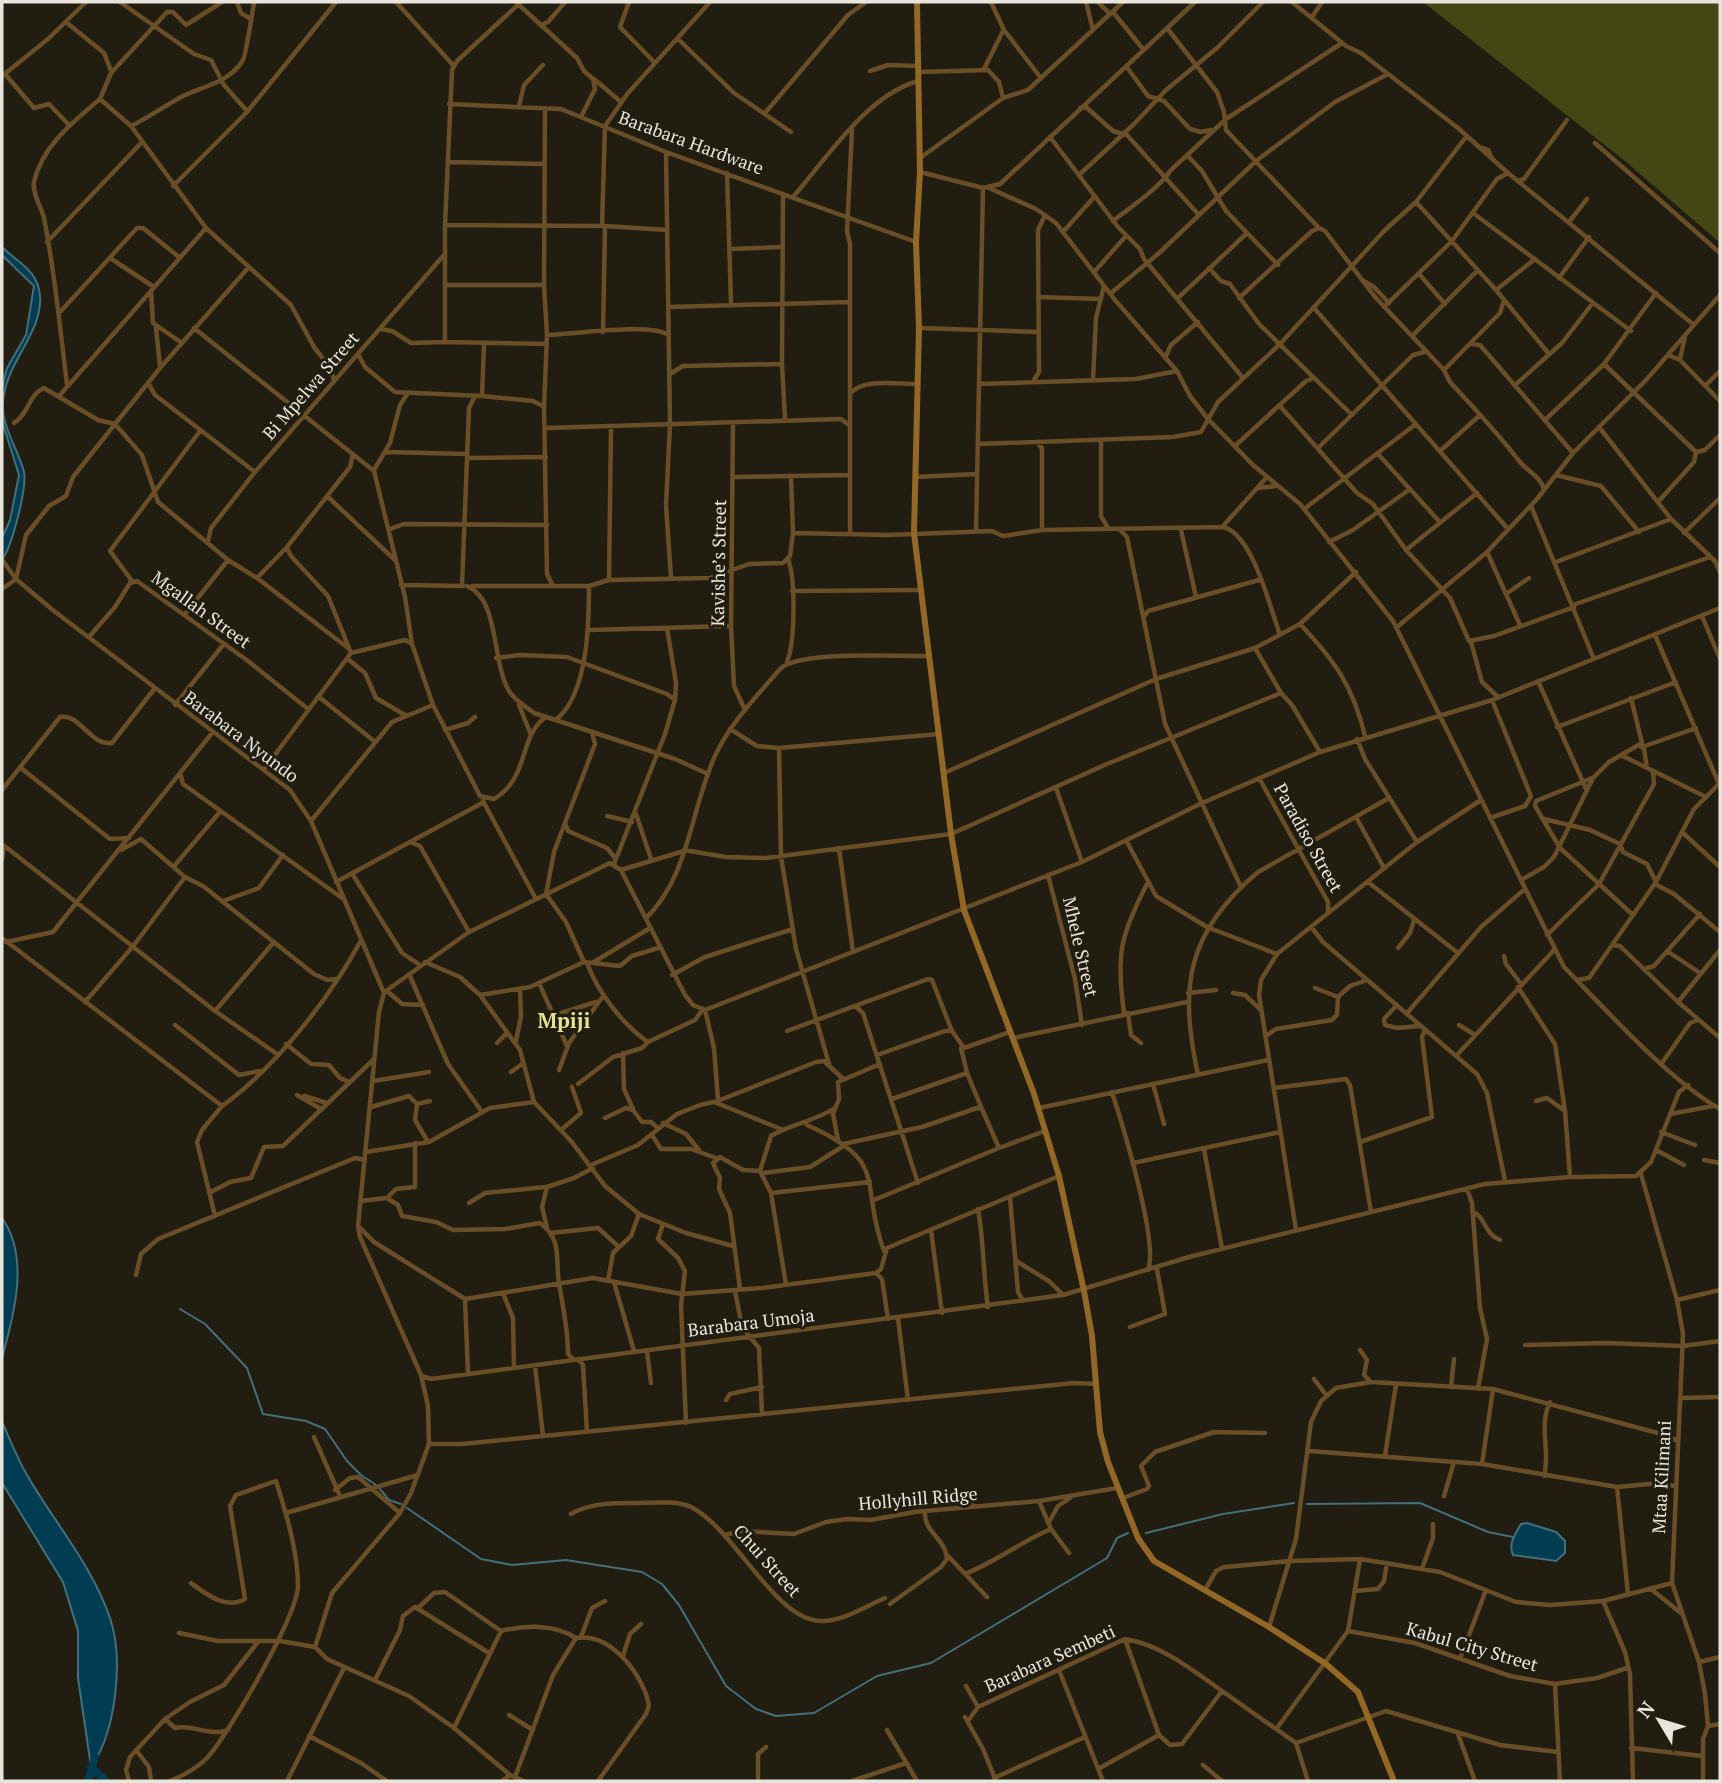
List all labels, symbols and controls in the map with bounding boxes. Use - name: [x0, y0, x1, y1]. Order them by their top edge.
- street label: Barabara Hardware: [615, 105, 767, 179]
- street label: Bi Mpelwa Street: [257, 326, 364, 444]
- street label: Kavishe’s Street: [705, 499, 731, 627]
- street label: Mgallah Street: [147, 565, 256, 653]
- street label: Barabara Nyundo: [179, 685, 304, 788]
- street label: Paradiso Street: [1269, 779, 1349, 897]
- street label: Mhele Street: [1058, 894, 1104, 1000]
- district label: Mpiji: [538, 1006, 591, 1034]
- street label: Barabara Umoja: [686, 1302, 816, 1342]
- street label: Mtaa Kilimani: [1646, 1420, 1676, 1534]
- street label: Hollyhill Ridge: [857, 1481, 979, 1515]
- street label: Chui Street: [729, 1519, 807, 1602]
- street label: Kabul City Street: [1404, 1616, 1541, 1676]
- street label: Barabara Sembeti: [980, 1619, 1119, 1698]
- north arrow: [1624, 1685, 1694, 1755]
- text: N: [1631, 1695, 1660, 1723]

